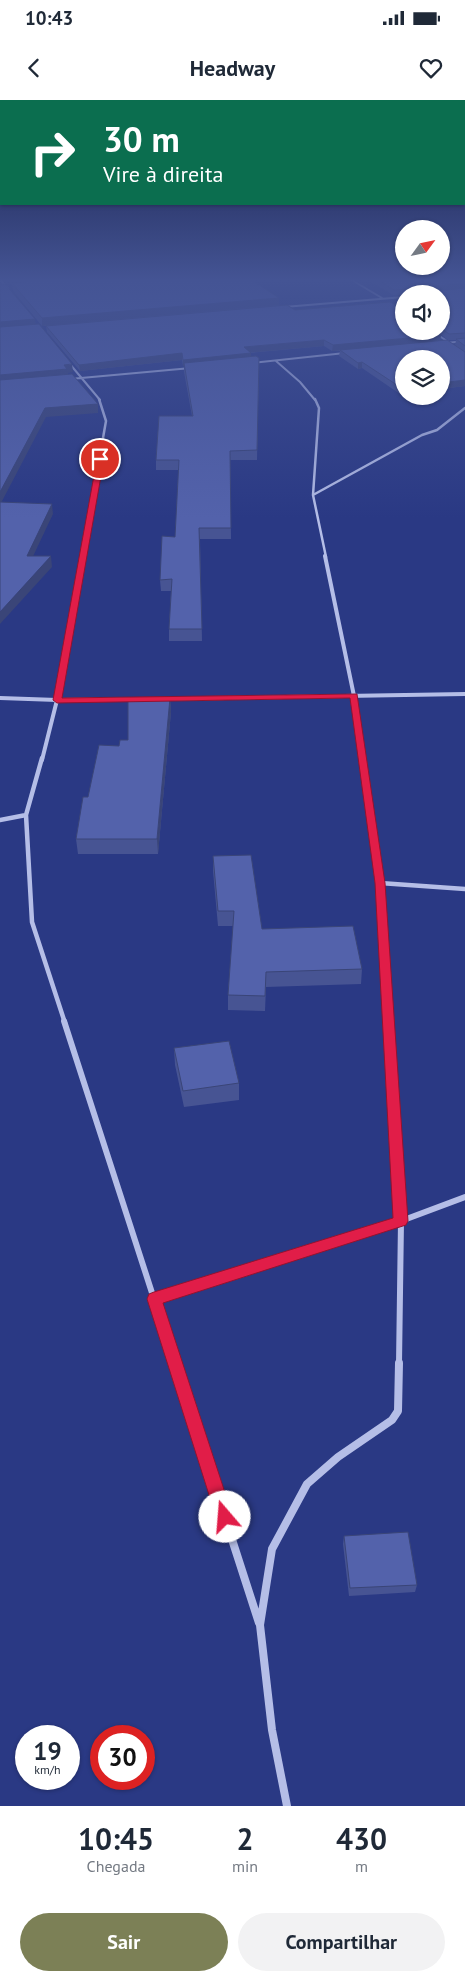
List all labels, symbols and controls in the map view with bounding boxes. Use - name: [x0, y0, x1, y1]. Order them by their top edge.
- text: 10:43: [25, 6, 73, 30]
- icon: back: [20, 54, 48, 82]
- text: Headway: [190, 54, 275, 82]
- icon: heart: [417, 54, 445, 82]
- text: 30 m: [103, 116, 180, 162]
- icon: right: [20, 120, 85, 185]
- text: Vire à direita: [103, 160, 223, 188]
- north arrow: [395, 220, 450, 275]
- map controls: [395, 220, 450, 405]
- button: sound: [395, 285, 450, 340]
- button: layers: [395, 350, 450, 405]
- pin: [79, 438, 121, 480]
- icon: arrive: [86, 445, 114, 473]
- position arrow: [198, 1490, 250, 1542]
- speed limit sign: 30: [90, 1725, 155, 1790]
- text: 19: [33, 1735, 62, 1767]
- text: km/h: [34, 1762, 61, 1777]
- text: 10:45: [78, 1819, 154, 1858]
- text: 2: [237, 1819, 254, 1858]
- text: 430: [336, 1819, 387, 1858]
- text: Chegada: [87, 1856, 145, 1876]
- text: min: [232, 1856, 258, 1876]
- text: m: [355, 1856, 368, 1876]
- button: Sair: [20, 1913, 228, 1971]
- button: Compartilhar: [238, 1913, 445, 1971]

